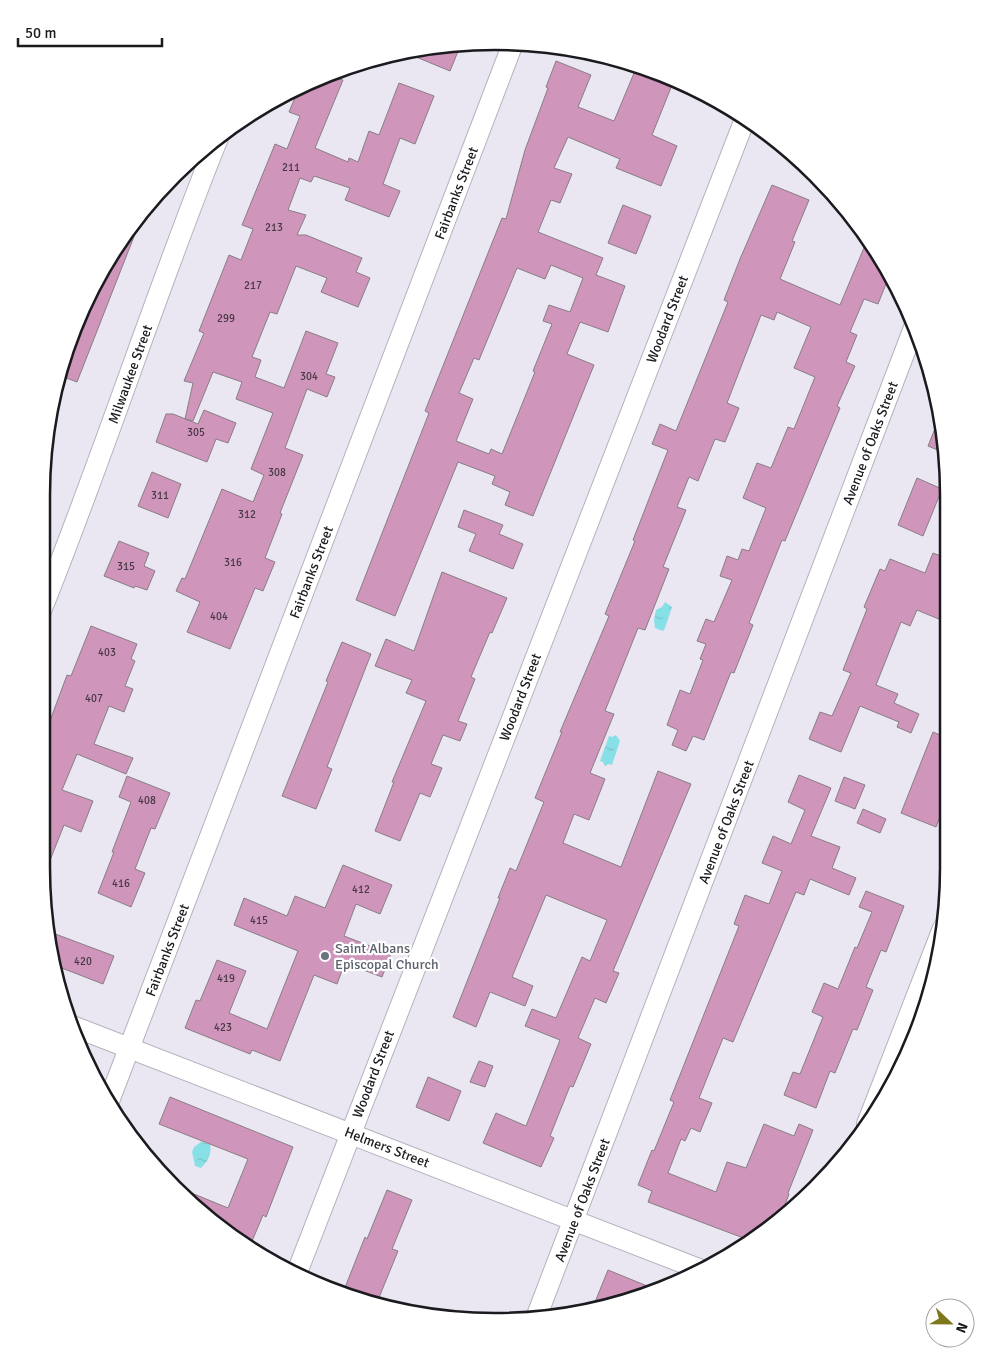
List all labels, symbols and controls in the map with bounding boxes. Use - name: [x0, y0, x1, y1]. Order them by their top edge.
- scale bar: [18, 15, 161, 47]
- text: 50 m: [25, 24, 56, 42]
- street label: Fairbanks Street: [431, 144, 482, 242]
- house number: 211: [282, 161, 300, 174]
- house number: 213: [265, 221, 283, 234]
- street label: Woodard Street: [643, 273, 692, 365]
- house number: 217: [244, 279, 262, 292]
- house number: 299: [217, 312, 235, 325]
- street label: Milwaukee Street: [105, 322, 156, 426]
- house number: 304: [300, 370, 318, 383]
- street label: Avenue of Oaks Street: [839, 379, 902, 507]
- house number: 305: [187, 426, 205, 439]
- house number: 308: [268, 466, 286, 479]
- house number: 311: [151, 489, 169, 502]
- house number: 312: [238, 508, 256, 521]
- street label: Fairbanks Street: [286, 523, 337, 621]
- house number: 316: [224, 556, 242, 569]
- house number: 315: [117, 560, 135, 573]
- house number: 404: [210, 610, 228, 623]
- house number: 403: [98, 646, 116, 659]
- street label: Woodard Street: [496, 651, 545, 743]
- house number: 407: [85, 692, 103, 705]
- street label: Avenue of Oaks Street: [695, 758, 758, 886]
- house number: 408: [138, 794, 156, 807]
- house number: 416: [112, 877, 130, 890]
- house number: 412: [352, 883, 370, 896]
- street label: Fairbanks Street: [142, 901, 193, 999]
- house number: 415: [250, 914, 268, 927]
- place label: Saint Albans Episcopal Church: [335, 940, 439, 973]
- marker: Saint Albans Episcopal Church: [319, 950, 331, 962]
- house number: 420: [74, 955, 92, 968]
- house number: 419: [217, 972, 235, 985]
- house number: 423: [214, 1021, 232, 1034]
- street label: Woodard Street: [349, 1028, 398, 1120]
- street label: Helmers Street: [342, 1123, 432, 1171]
- street label: Avenue of Oaks Street: [551, 1136, 614, 1264]
- north arrow: [925, 1298, 975, 1348]
- text: N: [952, 1320, 971, 1335]

